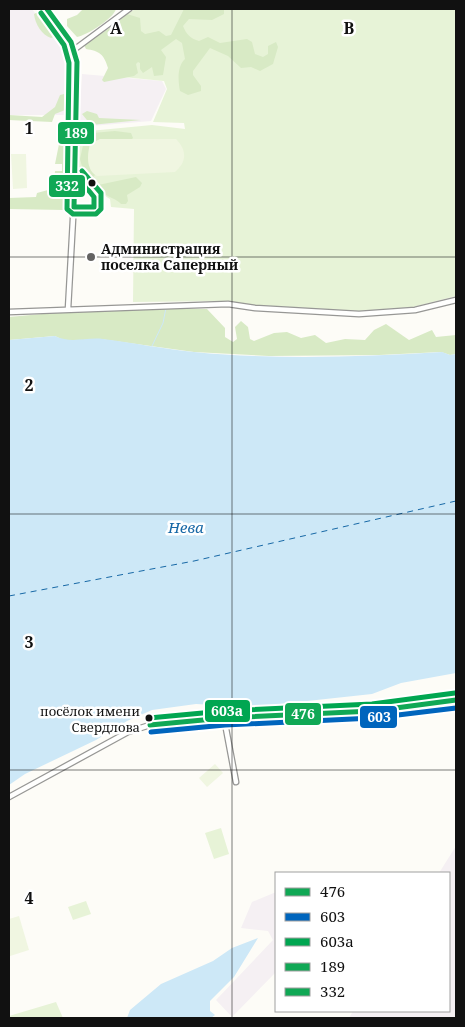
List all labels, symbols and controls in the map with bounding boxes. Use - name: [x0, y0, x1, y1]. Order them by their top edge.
- text: A: [110, 17, 123, 39]
- text: B: [344, 17, 355, 39]
- text: 1: [24, 117, 34, 139]
- line badge: 189: [57, 121, 95, 145]
- text: 189: [64, 123, 88, 142]
- line badge: 332: [48, 174, 86, 198]
- text: 332: [55, 176, 79, 195]
- unlabelled marker: [87, 178, 97, 188]
- place label: Администрация поселка Саперный: [101, 239, 239, 274]
- marker: Администрация поселка Саперный: [85, 251, 97, 263]
- text: 2: [24, 374, 34, 396]
- water label: Нева: [167, 517, 204, 537]
- text: 3: [24, 631, 34, 653]
- line badge: 603а: [204, 699, 251, 723]
- text: 603а: [211, 701, 243, 720]
- place label: посёлок имени Свердлова: [40, 702, 140, 736]
- line badge: 476: [284, 702, 322, 726]
- text: 476: [291, 704, 315, 723]
- line badge: 603: [359, 705, 398, 729]
- text: 603: [367, 707, 391, 726]
- marker: посёлок имени Свердлова: [144, 713, 154, 723]
- legend: [275, 872, 450, 1012]
- text: 476: [320, 881, 345, 901]
- text: 4: [24, 887, 34, 909]
- text: 603: [320, 906, 345, 926]
- text: 603а: [320, 931, 354, 951]
- text: 189: [320, 956, 345, 976]
- text: 332: [320, 981, 345, 1001]

